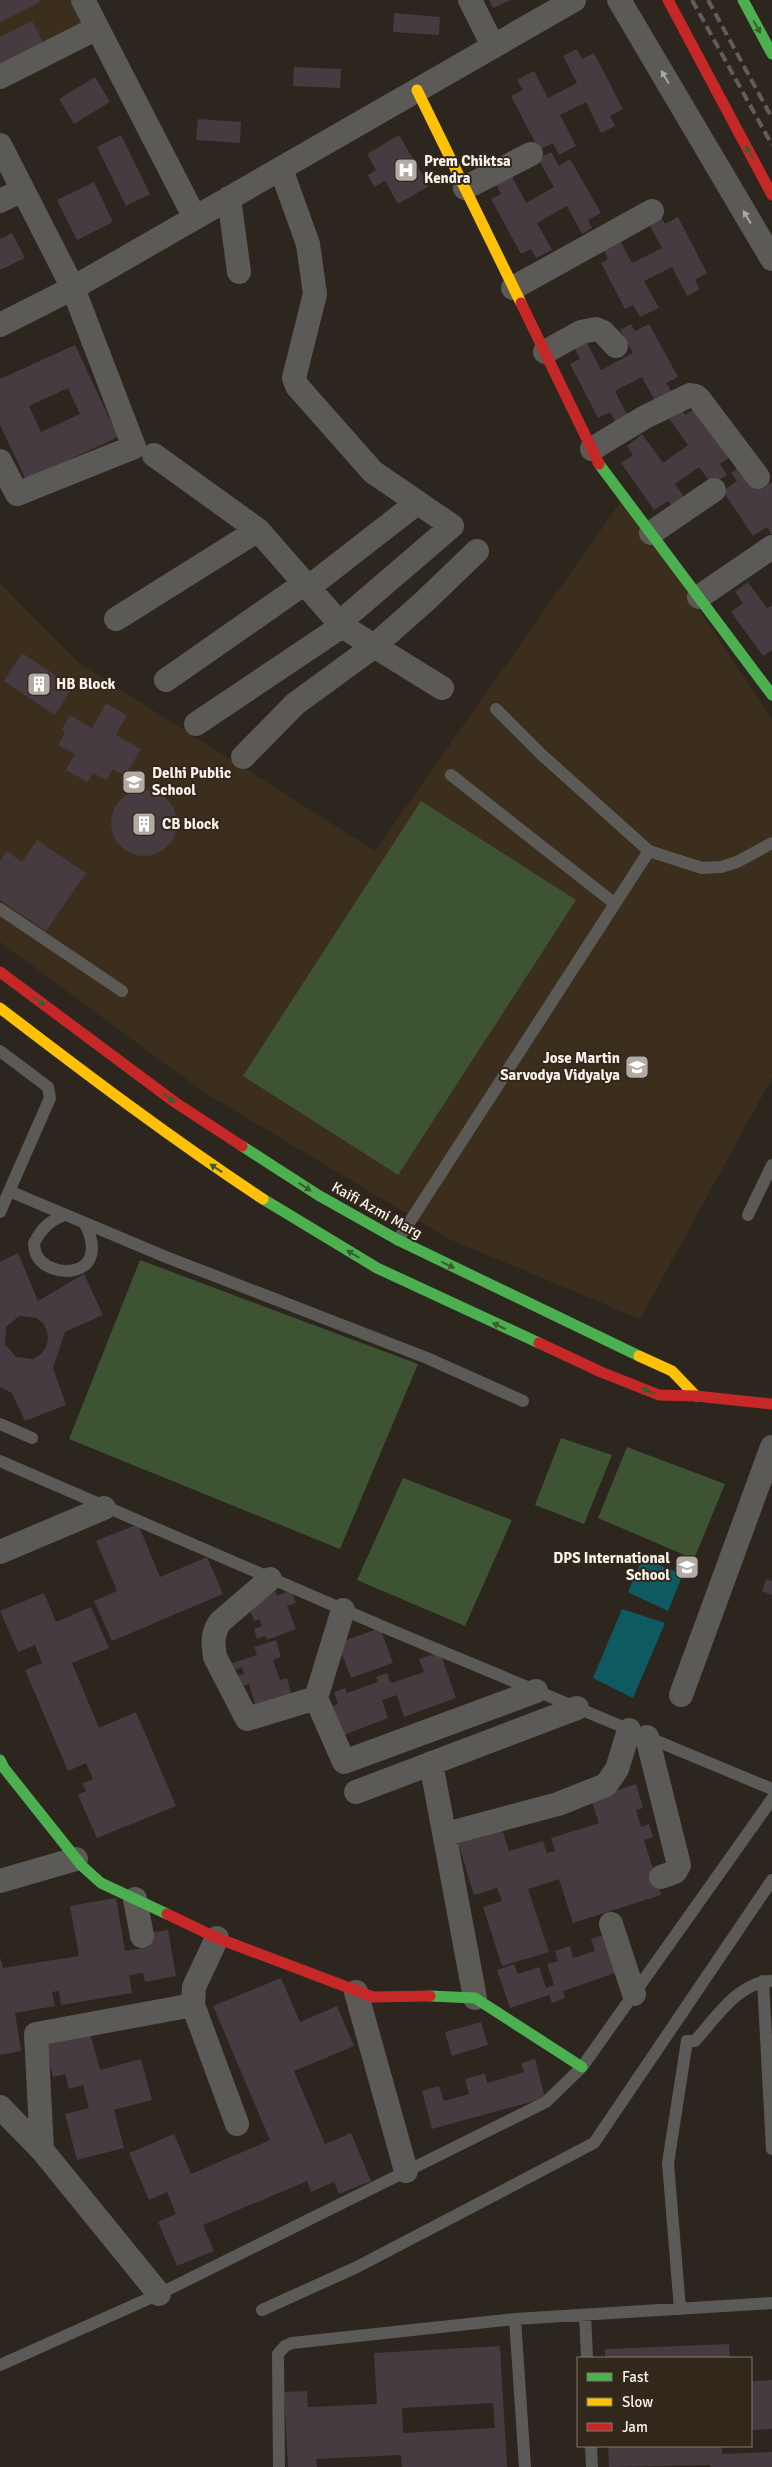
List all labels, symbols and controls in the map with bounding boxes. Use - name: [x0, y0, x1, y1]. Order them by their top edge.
- one-way arrow: [753, 20, 762, 33]
- one-way arrow: [660, 71, 669, 84]
- one-way arrow: [745, 145, 753, 160]
- place label: Prem Chiktsa Kendra: [424, 152, 511, 187]
- hospital icon: Prem Chiktsa Kendra: [393, 157, 419, 183]
- one-way arrow: [743, 211, 752, 224]
- building icon: HB Block: [26, 671, 52, 697]
- place label: HB Block: [56, 675, 116, 693]
- place label: Delhi Public School: [152, 764, 231, 799]
- school or university icon: Delhi Public School: [121, 769, 147, 795]
- building icon: CB block: [131, 811, 157, 837]
- place label: CB block: [162, 815, 219, 833]
- one-way arrow: [32, 996, 46, 1006]
- place label: Jose Martin Sarvodya Vidyalya: [500, 1049, 620, 1084]
- school or university icon: Jose Martin Sarvodya Vidyalya: [624, 1054, 650, 1080]
- one-way arrow: [162, 1093, 175, 1104]
- one-way arrow: [209, 1163, 222, 1173]
- street label: Kaifi Azmi Marg: [329, 1178, 426, 1242]
- one-way arrow: [299, 1182, 312, 1192]
- one-way arrow: [347, 1250, 360, 1259]
- one-way arrow: [441, 1261, 455, 1269]
- one-way arrow: [492, 1322, 506, 1330]
- one-way arrow: [640, 1387, 655, 1395]
- place label: DPS International School: [553, 1549, 670, 1584]
- school or university icon: DPS International School: [674, 1554, 700, 1580]
- legend: [577, 2357, 752, 2447]
- text: Fast: [622, 2368, 649, 2386]
- text: Slow: [622, 2393, 653, 2411]
- text: Jam: [622, 2418, 648, 2436]

